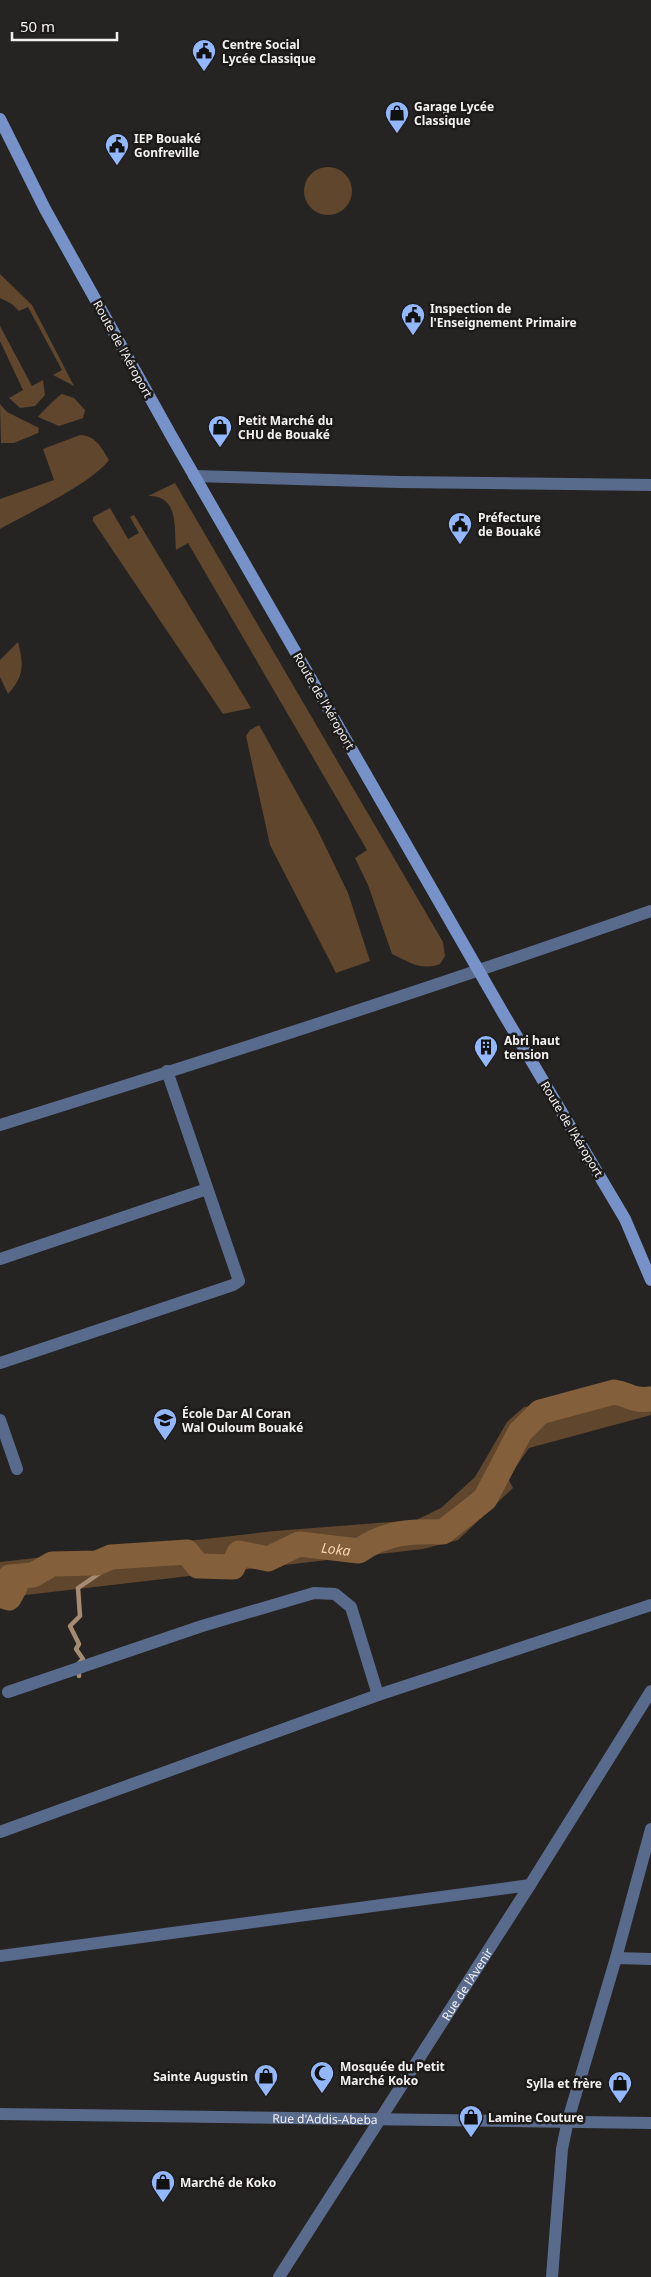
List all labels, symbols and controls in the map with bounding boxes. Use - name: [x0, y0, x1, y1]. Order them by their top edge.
- scale bar: [12, 10, 118, 42]
- text: 50 m: [20, 16, 55, 36]
- place label: Centre Social Lycée Classique: [222, 36, 316, 67]
- public building icon: Centre Social Lycée Classique: [191, 38, 217, 72]
- place label: Garage Lycée Classique: [414, 98, 494, 129]
- shop icon: Garage Lycée Classique: [384, 100, 410, 134]
- place label: IEP Bouaké Gonfreville: [134, 130, 201, 161]
- public building icon: IEP Bouaké Gonfreville: [104, 132, 130, 166]
- street label: Route de l'Aéroport: [89, 297, 157, 401]
- place label: Inspection de l'Enseignement Primaire: [430, 300, 577, 331]
- public building icon: Inspection de l'Enseignement Primaire: [400, 302, 426, 336]
- place label: Petit Marché du CHU de Bouaké: [238, 412, 333, 443]
- shop icon: Petit Marché du CHU de Bouaké: [207, 414, 233, 448]
- place label: Préfecture de Bouaké: [478, 509, 541, 540]
- public building icon: Préfecture de Bouaké: [447, 511, 473, 545]
- street label: Route de l'Aéroport: [289, 650, 359, 753]
- place label: Abri haut tension: [504, 1032, 560, 1063]
- building icon: Abri haut tension: [473, 1034, 499, 1068]
- street label: Route de l'Aéroport: [537, 1078, 608, 1181]
- place label: École Dar Al Coran Wal Ouloum Bouaké: [182, 1405, 303, 1436]
- school or university icon: École Dar Al Coran Wal Ouloum Bouaké: [152, 1407, 178, 1441]
- water label: Loka: [320, 1537, 352, 1559]
- street label: Rue de l'Avenir: [437, 1944, 496, 2024]
- place label: Mosquée du Petit Marché Koko: [340, 2058, 445, 2089]
- mosque icon: Mosquée du Petit Marché Koko: [309, 2060, 335, 2094]
- shop icon: Sainte Augustin: [253, 2063, 279, 2097]
- place label: Sainte Augustin: [153, 2068, 248, 2085]
- shop icon: Sylla et frère: [607, 2070, 633, 2104]
- place label: Sylla et frère: [526, 2075, 602, 2092]
- shop icon: Lamine Couture: [458, 2104, 484, 2138]
- street label: Rue d'Addis-Abeba: [272, 2109, 378, 2128]
- place label: Lamine Couture: [488, 2109, 584, 2126]
- shop icon: Marché de Koko: [150, 2169, 176, 2203]
- place label: Marché de Koko: [180, 2174, 276, 2191]

